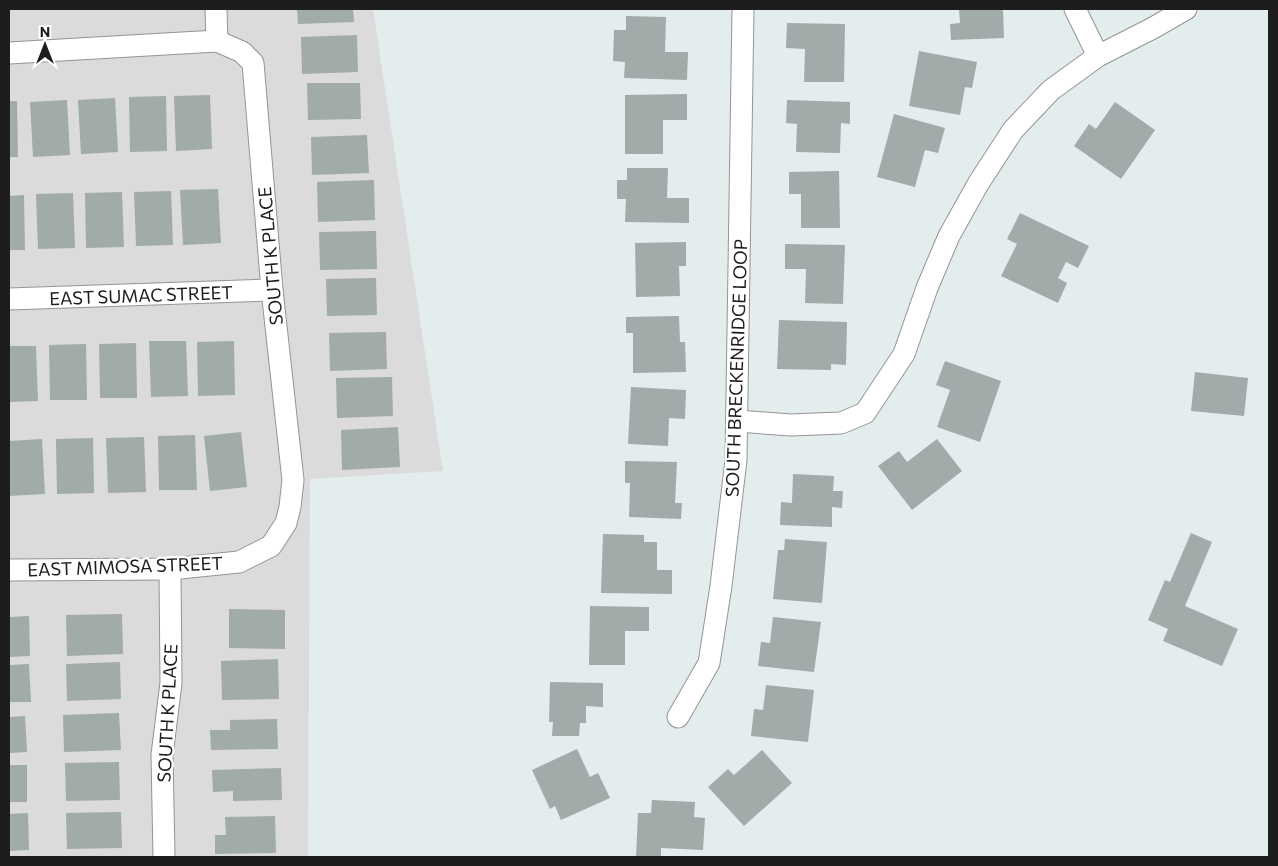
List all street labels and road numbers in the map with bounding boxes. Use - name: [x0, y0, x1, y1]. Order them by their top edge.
- street label: SOUTH K PLACE: [253, 186, 287, 326]
- street label: SOUTH BRECKENRIDGE LOOP: [721, 239, 751, 497]
- street label: EAST SUMAC STREET: [49, 281, 233, 309]
- street label: EAST MIMOSA STREET: [27, 552, 223, 580]
- street label: SOUTH K PLACE: [152, 643, 182, 783]

